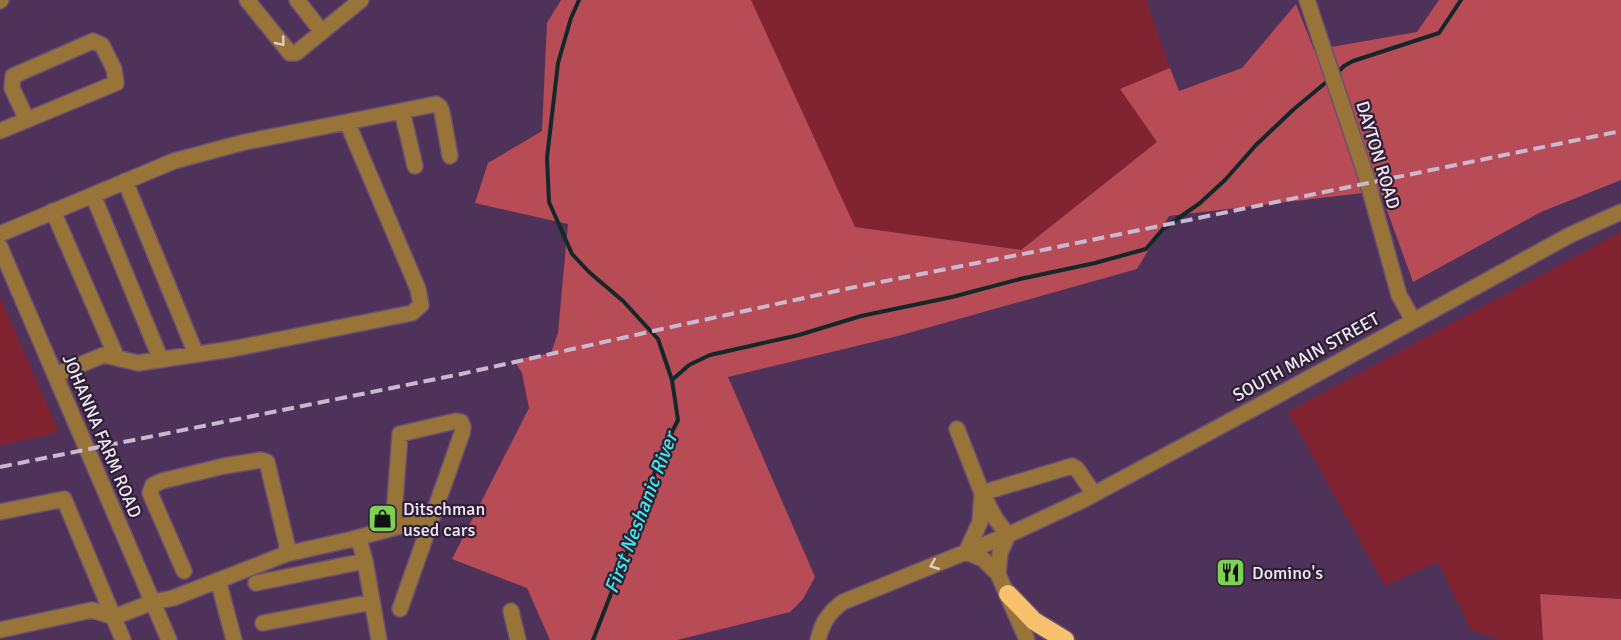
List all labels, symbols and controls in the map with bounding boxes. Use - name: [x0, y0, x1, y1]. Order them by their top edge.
- one-way arrow: [273, 35, 284, 46]
- street label: DAYTON ROAD: [1351, 98, 1405, 212]
- street label: SOUTH MAIN STREET: [1229, 308, 1383, 406]
- street label: JOHANNA FARM ROAD: [58, 351, 146, 521]
- water label: First Neshanic River: [599, 427, 684, 597]
- place label: Ditschman used cars: [403, 498, 485, 541]
- shop icon: Ditschman used cars: [366, 503, 398, 535]
- restaurant icon: Domino's: [1215, 557, 1247, 589]
- one-way arrow: [930, 558, 941, 570]
- place label: Domino's: [1252, 562, 1323, 584]

